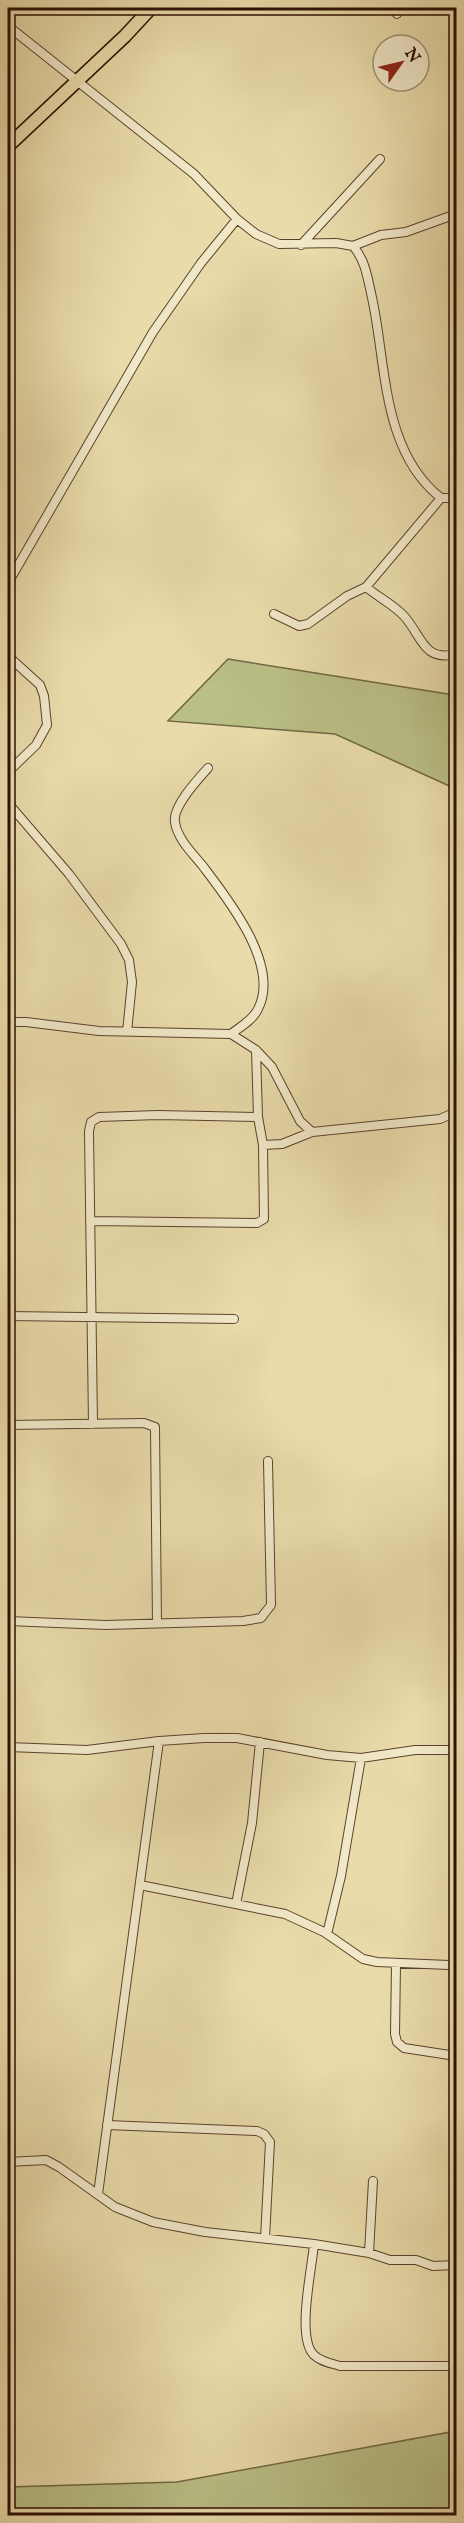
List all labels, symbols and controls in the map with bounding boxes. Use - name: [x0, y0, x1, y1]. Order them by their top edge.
- north arrow: [371, 33, 431, 93]
- text: N: [399, 44, 424, 67]

